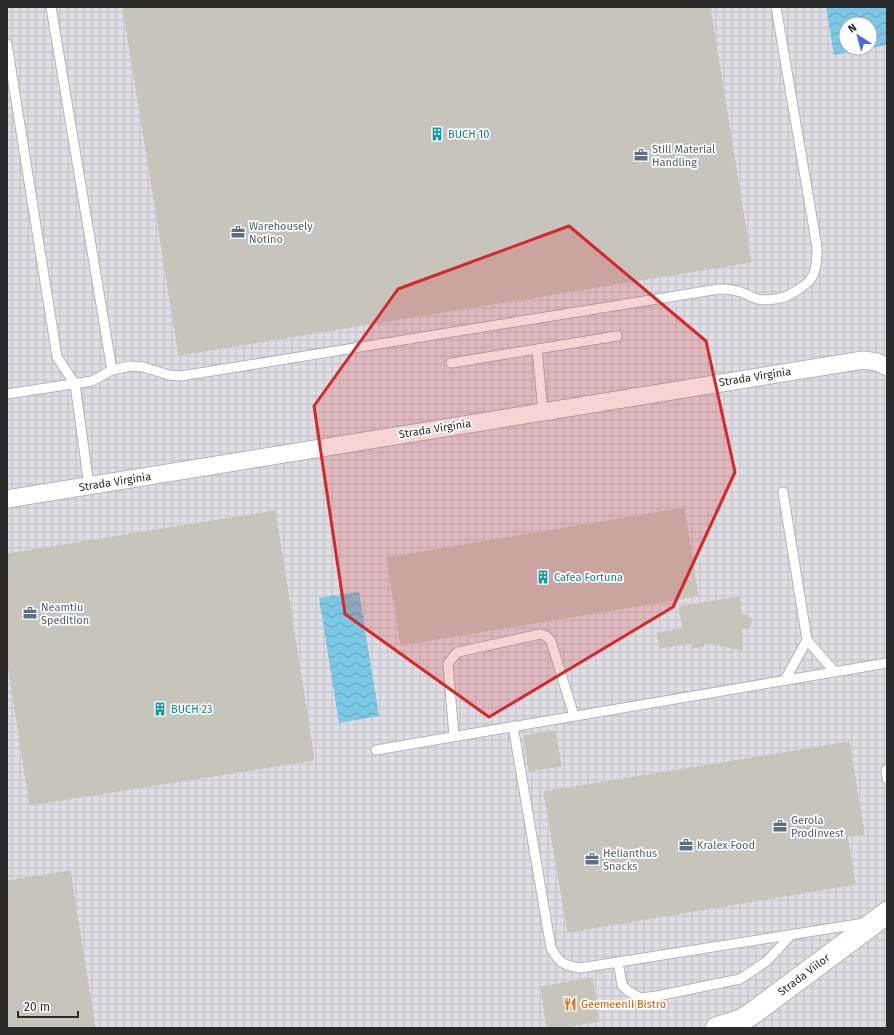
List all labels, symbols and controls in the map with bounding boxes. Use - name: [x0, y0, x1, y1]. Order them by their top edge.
- north arrow: [838, 16, 878, 56]
- text: N: [846, 21, 859, 36]
- building icon: BUCH 10: [429, 126, 445, 142]
- place label: BUCH 10: [448, 128, 489, 141]
- place label: Still Material Handling: [652, 143, 715, 169]
- office icon: Still Material Handling: [633, 147, 649, 163]
- place label: Warehousely Notino: [249, 220, 313, 246]
- office icon: Warehousely Notino: [230, 224, 246, 240]
- street label: Strada Virginia: [718, 365, 792, 389]
- street label: Strada Virginia: [398, 417, 472, 441]
- street label: Strada Virginia: [78, 470, 152, 494]
- building icon: Cafea Fortuna: [535, 569, 551, 585]
- place label: Cafea Fortuna: [554, 571, 623, 584]
- place label: Neamtiu Spedition: [41, 601, 89, 627]
- office icon: Neamtiu Spedition: [22, 605, 38, 621]
- building icon: BUCH 23: [152, 701, 168, 717]
- place label: BUCH 23: [171, 703, 212, 716]
- place label: Gerola Prodinvest: [791, 814, 844, 840]
- office icon: Gerola Prodinvest: [772, 818, 788, 834]
- office icon: Kralex Food: [678, 837, 694, 853]
- place label: Kralex Food: [697, 839, 755, 852]
- place label: Helianthus Snacks: [603, 847, 657, 873]
- office icon: Helianthus Snacks: [584, 851, 600, 867]
- street label: Strada Viilor: [776, 951, 833, 999]
- scale bar: [18, 993, 78, 1019]
- restaurant icon: Geemeenii Bistro: [562, 996, 578, 1012]
- place label: Geemeenii Bistro: [581, 998, 666, 1011]
- text: 20 m: [24, 1000, 50, 1014]

